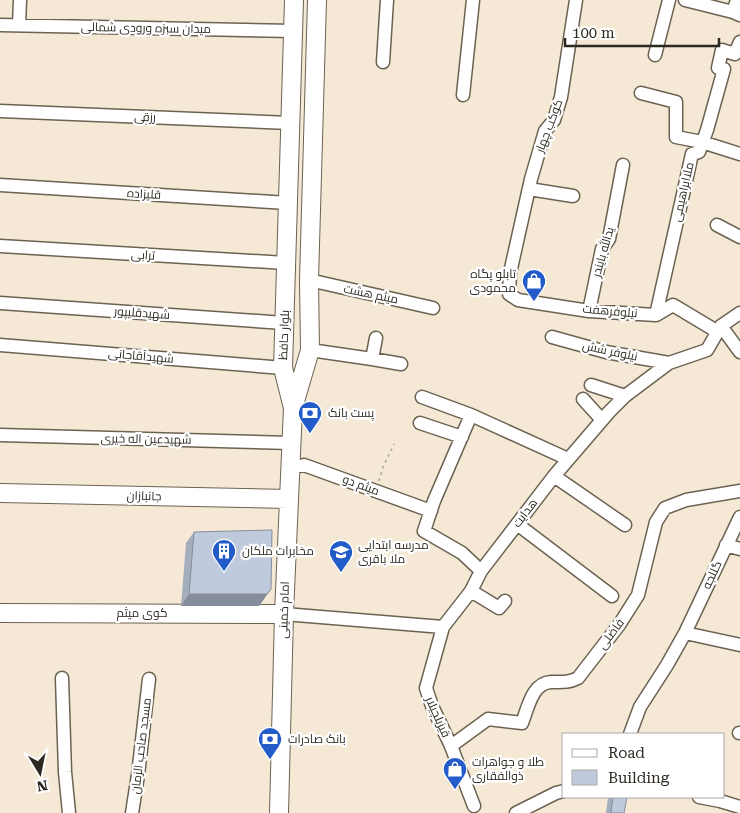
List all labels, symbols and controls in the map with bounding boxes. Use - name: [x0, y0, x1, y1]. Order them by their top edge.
- scale bar: [565, 15, 719, 47]
- street label: میدان سبزه ورودی شمالی: [81, 20, 211, 36]
- text: 100 m: [572, 24, 615, 42]
- street label: کوکب چهار: [532, 97, 567, 156]
- street label: رزقی: [134, 110, 156, 124]
- street label: ملاابراهیمی: [669, 161, 697, 223]
- street label: قلیزاده: [127, 186, 161, 202]
- street label: یدالله بایندر: [588, 224, 617, 280]
- street label: ترابی: [131, 247, 156, 263]
- place label: تابلو پگاه محمودی: [469, 267, 517, 295]
- shop icon: تابلو پگاه محمودی: [521, 268, 547, 302]
- street label: میثم هشت: [342, 281, 400, 308]
- street label: نیلوفرهفت: [582, 302, 638, 320]
- street label: شهیدقلیپور: [113, 304, 170, 323]
- street label: بلوار حافظ: [276, 310, 292, 360]
- street label: نیلوفر شش: [581, 338, 639, 364]
- street label: شهیدآقاجانی: [108, 346, 174, 366]
- bank icon: پست بانک: [297, 400, 323, 434]
- place label: پست بانک: [328, 406, 375, 422]
- street label: شهیدعین اله خیری: [100, 431, 192, 447]
- street label: میثم دو: [340, 472, 381, 499]
- street label: جانبازان: [126, 489, 162, 503]
- street label: هدایت: [510, 496, 540, 530]
- building icon: مخابرات ملکان: [211, 538, 237, 572]
- place label: مدرسه ابتدایی ملا باقری: [358, 538, 429, 566]
- school or university icon: مدرسه ابتدایی ملا باقری: [328, 539, 354, 573]
- place label: مخابرات ملکان: [242, 544, 314, 558]
- street label: گللجه: [699, 559, 725, 591]
- street label: امام خمینی: [276, 581, 293, 639]
- street label: کوی میثم: [117, 606, 167, 621]
- street label: فاضلی: [595, 616, 627, 652]
- street label: قیزیلچیلار: [421, 693, 453, 740]
- street label: مسجد صاحب الزمان: [128, 697, 154, 795]
- bank icon: بانک صادرات: [257, 726, 283, 760]
- place label: بانک صادرات: [288, 732, 346, 746]
- legend: [562, 733, 725, 798]
- text: Road: [608, 744, 645, 762]
- north arrow: [15, 748, 65, 798]
- place label: طلا و جواهرات ذوالفقاری: [472, 755, 544, 783]
- shop icon: طلا و جواهرات ذوالفقاری: [442, 756, 468, 790]
- text: Building: [608, 769, 670, 787]
- text: N: [35, 777, 49, 795]

